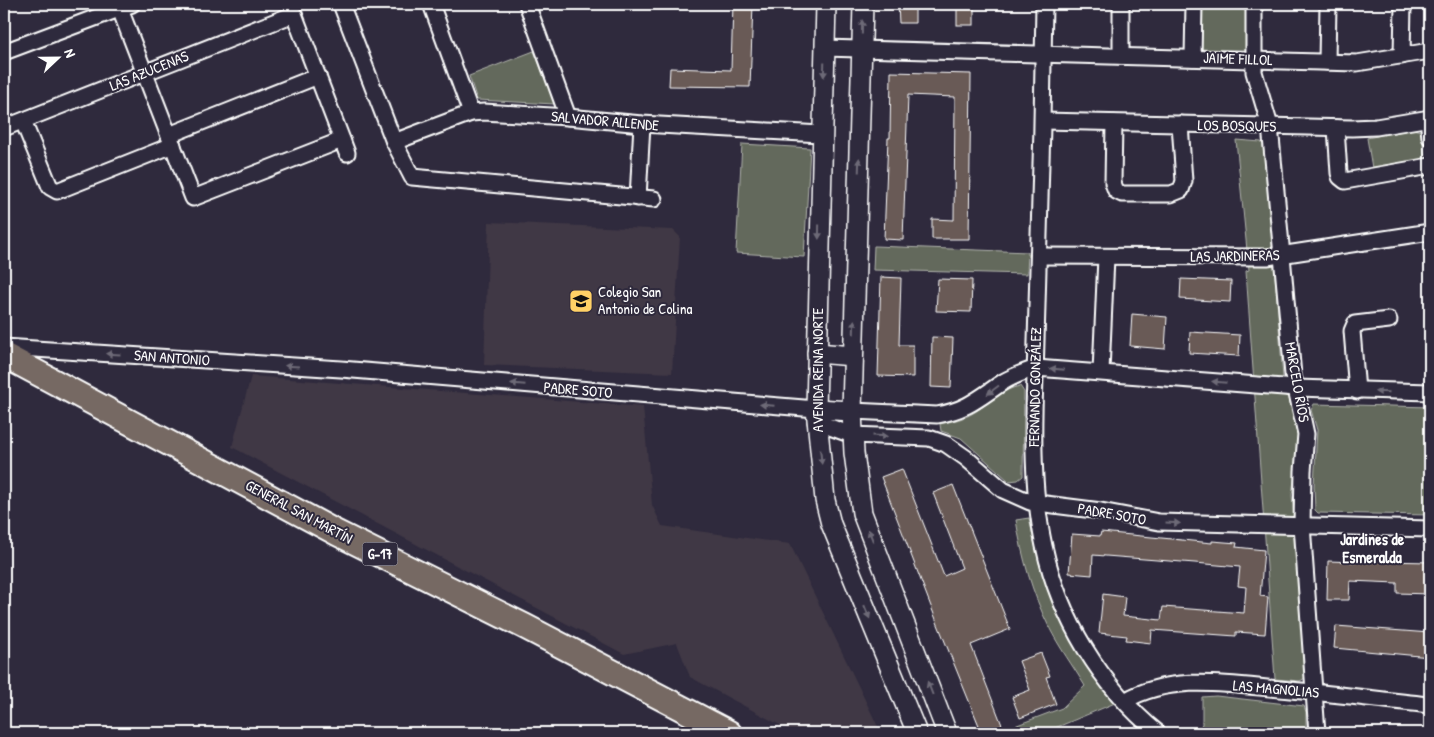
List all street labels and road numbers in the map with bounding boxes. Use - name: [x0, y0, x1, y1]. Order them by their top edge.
- street label: LAS AZUCENAS: [106, 45, 192, 96]
- street label: JAIME FILLOL: [1203, 47, 1274, 70]
- street label: SALVADOR ALLENDE: [550, 105, 660, 136]
- street label: LOS BOSQUES: [1197, 114, 1277, 137]
- street label: LAS JARDINERAS: [1190, 244, 1280, 267]
- street label: AVENIDA REINA NORTE: [807, 307, 828, 432]
- street label: FERNANDO GONZÁLEZ: [1023, 327, 1046, 448]
- street label: MARCELO RÍOS: [1280, 340, 1315, 424]
- street label: SAN ANTONIO: [133, 344, 211, 371]
- street label: PADRE SOTO: [543, 376, 613, 403]
- street label: GENERAL SAN MARTÍN: [242, 474, 357, 549]
- street label: PADRE SOTO: [1076, 497, 1148, 530]
- road number: G-17: [362, 542, 398, 566]
- street label: LAS MAGNOLIAS: [1232, 674, 1320, 703]

